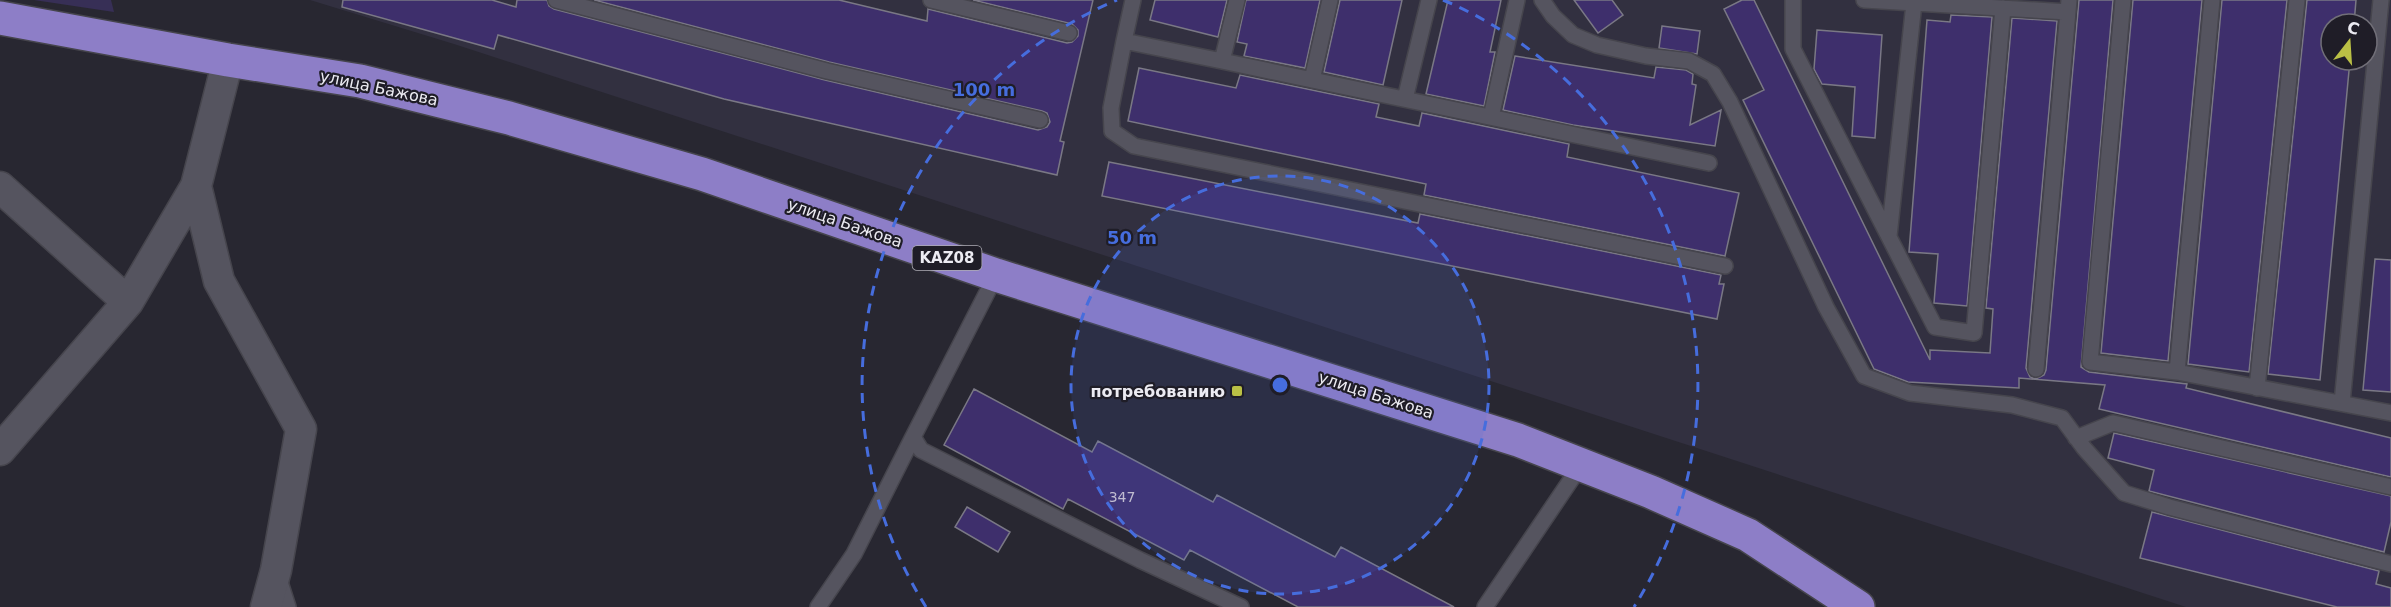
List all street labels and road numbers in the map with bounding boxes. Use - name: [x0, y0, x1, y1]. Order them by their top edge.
- street label: улица Бажова: [318, 66, 440, 110]
- street label: улица Бажова: [785, 194, 905, 252]
- road number: KAZ08: [912, 246, 982, 270]
- street label: улица Бажова: [1316, 367, 1436, 423]

